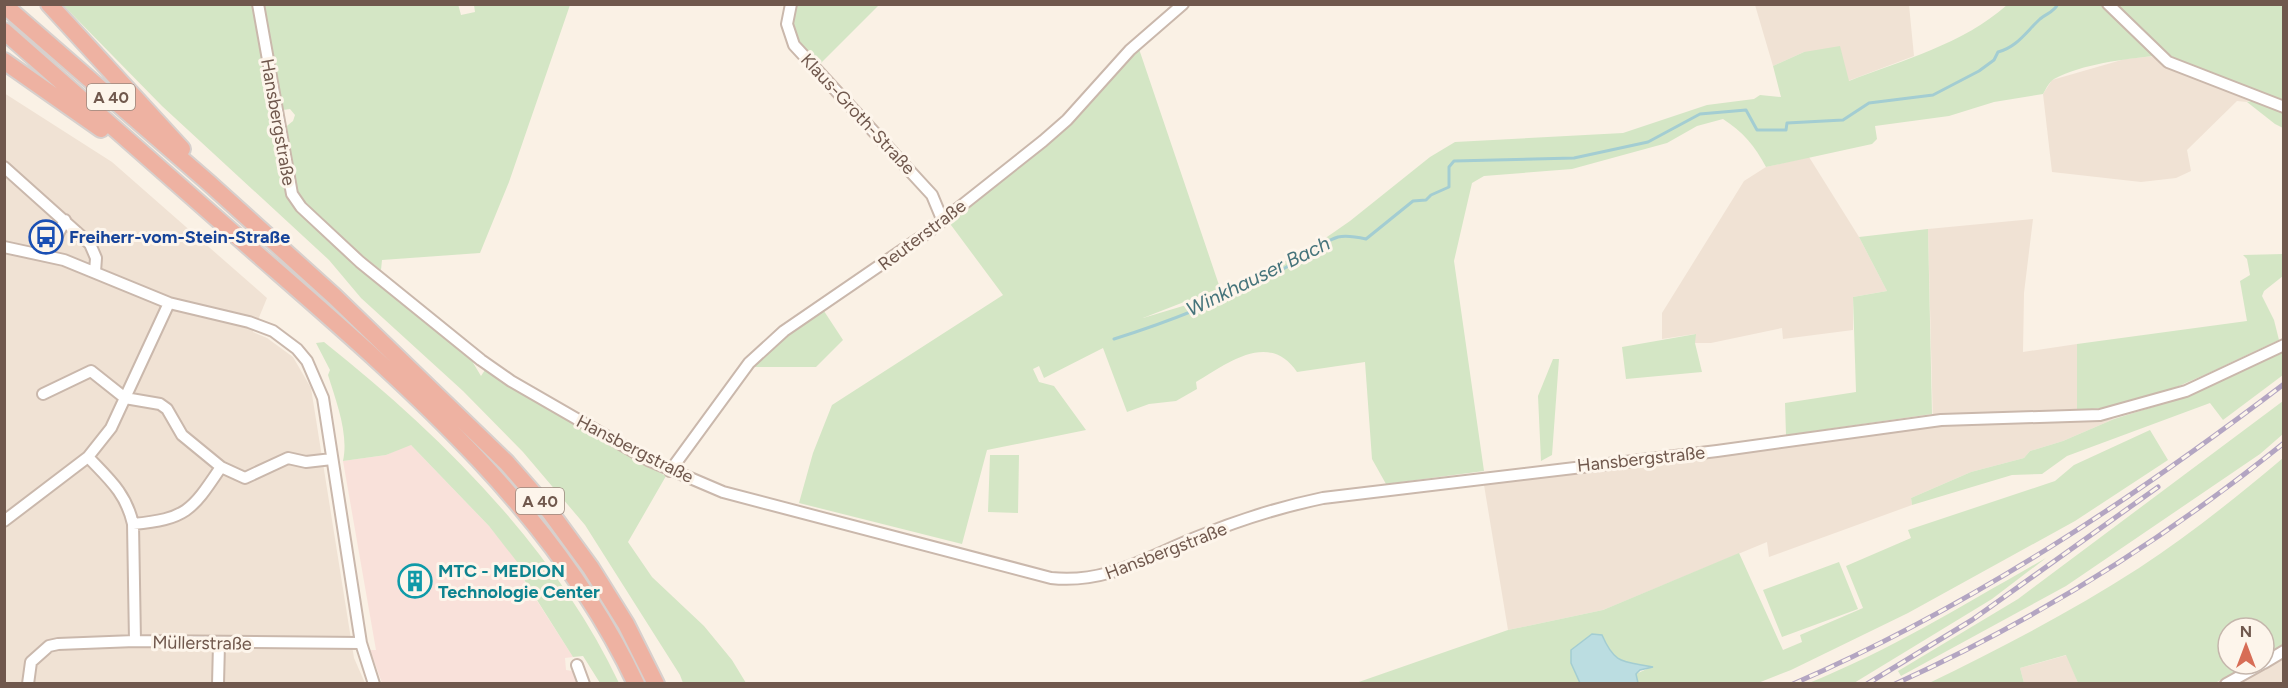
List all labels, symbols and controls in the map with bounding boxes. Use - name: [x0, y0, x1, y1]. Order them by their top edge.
- street label: Klaus-Groth-Straße: [796, 49, 920, 179]
- street label: Hansbergstraße: [256, 57, 300, 187]
- road number: A 40: [87, 84, 135, 110]
- street label: Reuterstraße: [874, 195, 970, 275]
- bus stop icon: Freiherr-vom-Stein-Straße: [28, 219, 64, 255]
- place label: Freiherr-vom-Stein-Straße: [69, 226, 290, 248]
- water label: Winkhauser Bach: [1182, 231, 1334, 321]
- street label: Hansbergstraße: [573, 410, 697, 488]
- street label: Hansbergstraße: [1576, 441, 1706, 477]
- road number: A 40: [516, 488, 564, 514]
- street label: Hansbergstraße: [1102, 518, 1230, 584]
- place label: MTC - MEDION Technologie Center: [438, 560, 600, 603]
- building icon: MTC - MEDION Technologie Center: [397, 563, 433, 599]
- north arrow: [2216, 616, 2276, 676]
- text: N: [2240, 622, 2252, 641]
- street label: Müllerstraße: [152, 631, 252, 655]

